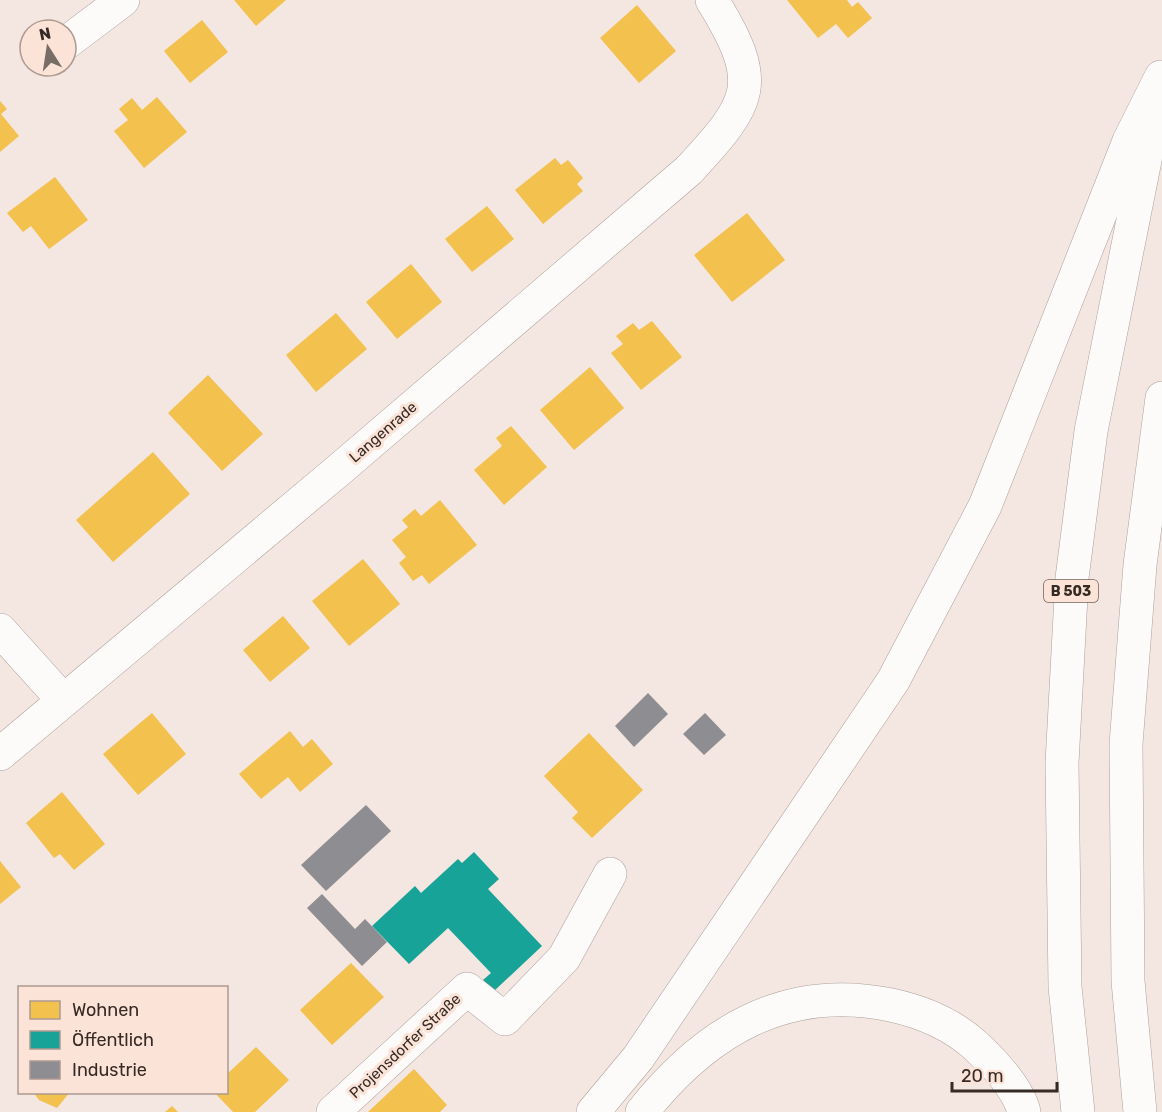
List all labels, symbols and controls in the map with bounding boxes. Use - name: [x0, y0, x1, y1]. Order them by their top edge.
- north arrow: [18, 18, 78, 78]
- text: N: [37, 23, 53, 44]
- street label: Langenrade: [346, 398, 420, 466]
- road number: B 503: [1044, 580, 1098, 602]
- legend: [18, 986, 228, 1094]
- street label: Projensdorfer Straße: [346, 990, 464, 1102]
- text: Wohnen: [72, 999, 139, 1021]
- text: Öffentlich: [72, 1029, 154, 1051]
- scale bar: [952, 1055, 1057, 1093]
- text: Industrie: [72, 1059, 147, 1081]
- text: 20 m: [961, 1065, 1003, 1087]

